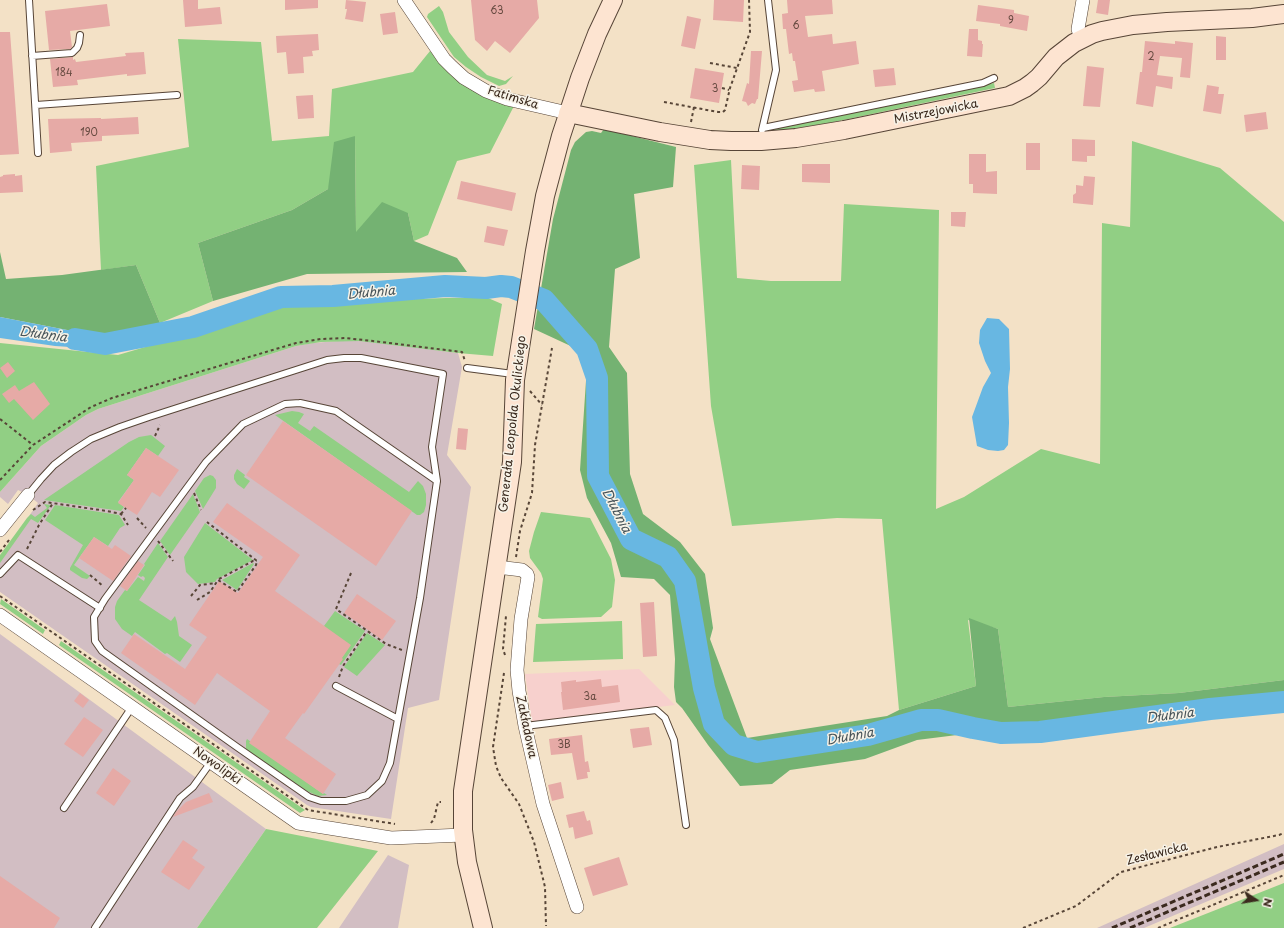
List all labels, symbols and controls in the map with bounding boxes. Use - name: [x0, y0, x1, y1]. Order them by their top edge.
- house number: 63: [490, 5, 504, 17]
- house number: 9: [1008, 15, 1014, 27]
- house number: 6: [792, 20, 800, 32]
- house number: 2: [1147, 51, 1155, 63]
- house number: 184: [55, 67, 73, 79]
- street label: Fatimska: [486, 83, 540, 113]
- house number: 3: [712, 83, 718, 95]
- street label: Mistrzejowicka: [893, 97, 979, 127]
- house number: 190: [80, 127, 98, 139]
- water label: Dłubnia: [346, 283, 396, 303]
- water label: Dłubnia: [18, 324, 68, 346]
- street label: Generała Leopolda Okulickiego: [497, 335, 529, 513]
- water label: Dłubnia: [598, 486, 634, 536]
- house number: 3a: [584, 691, 596, 703]
- street label: Zakładowa: [512, 694, 540, 760]
- water label: Dłubnia: [1145, 705, 1195, 727]
- water label: Dłubnia: [825, 725, 875, 749]
- house number: 3B: [557, 739, 571, 751]
- street label: Nowolipki: [190, 744, 244, 788]
- street label: Zesławicka: [1125, 839, 1189, 869]
- north arrow: [1236, 880, 1276, 920]
- text: N: [1259, 897, 1277, 909]

